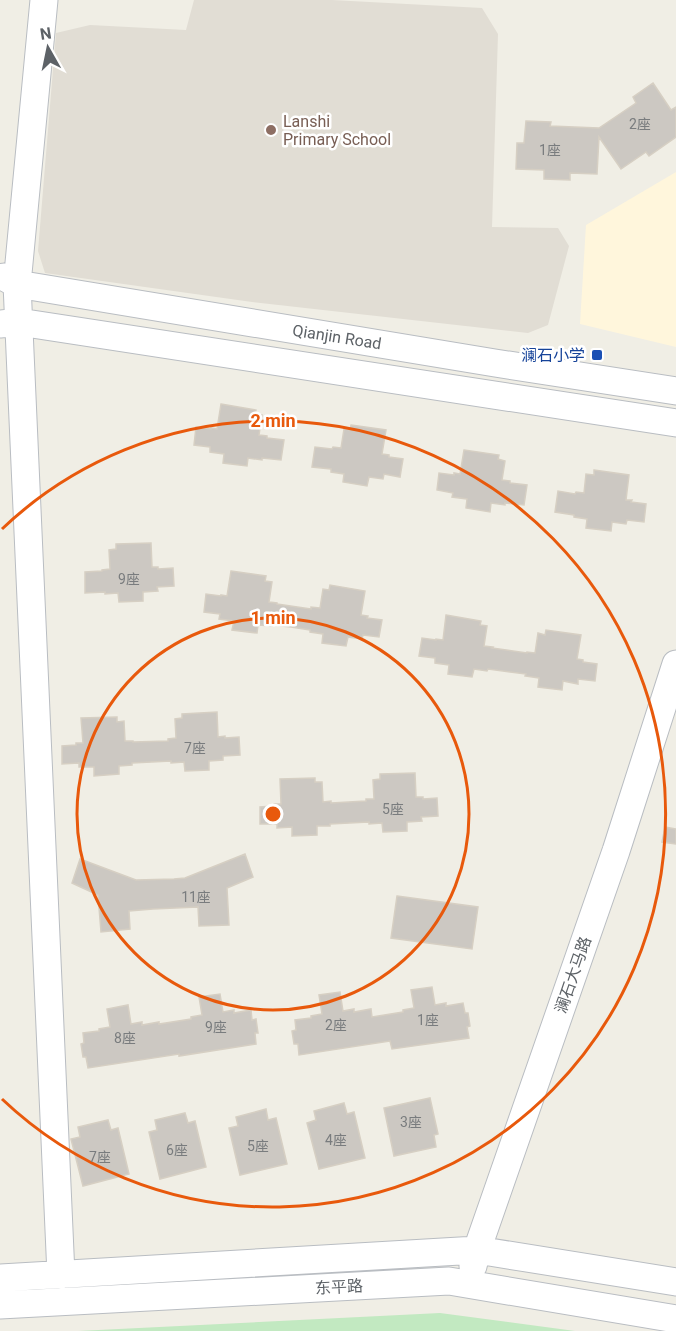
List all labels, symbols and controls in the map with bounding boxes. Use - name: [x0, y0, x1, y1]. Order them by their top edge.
- north arrow: [18, 18, 78, 78]
- text: N: [39, 23, 53, 44]
- place label: Lanshi Primary School: [283, 112, 391, 149]
- house number: 2座: [629, 116, 651, 132]
- marker: Lanshi Primary School: [264, 123, 278, 137]
- house number: 1座: [539, 142, 561, 158]
- street label: Qianjin Road: [291, 321, 383, 353]
- place label: 澜石小学: [521, 346, 585, 365]
- marker: 澜石小学: [590, 348, 604, 362]
- text: 2 min: [250, 410, 296, 431]
- house number: 9座: [118, 571, 140, 587]
- text: 1 min: [250, 607, 296, 628]
- house number: 7座: [184, 740, 206, 756]
- house number: 5座: [382, 801, 404, 817]
- centre of rings: [263, 804, 283, 824]
- house number: 11座: [181, 889, 211, 905]
- street label: 澜石大马路: [551, 934, 595, 1016]
- house number: 1座: [417, 1012, 439, 1028]
- house number: 2座: [325, 1017, 347, 1033]
- house number: 9座: [205, 1019, 227, 1035]
- house number: 8座: [114, 1030, 136, 1046]
- house number: 3座: [400, 1114, 422, 1130]
- house number: 4座: [325, 1132, 347, 1148]
- house number: 5座: [247, 1138, 269, 1154]
- house number: 6座: [166, 1142, 188, 1158]
- house number: 7座: [89, 1149, 111, 1165]
- street label: 东平路: [315, 1276, 363, 1298]

